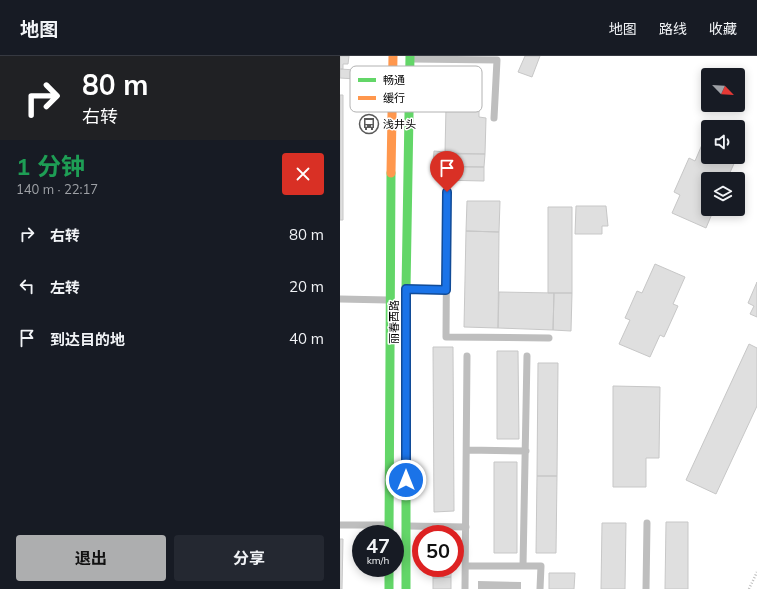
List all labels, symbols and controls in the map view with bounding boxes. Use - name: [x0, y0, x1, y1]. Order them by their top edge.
- text: 地图: [20, 17, 58, 41]
- text: 地图: [609, 20, 637, 38]
- text: 路线: [659, 20, 687, 38]
- text: 收藏: [709, 20, 737, 38]
- legend: [350, 66, 482, 112]
- text: 80 m: [82, 67, 148, 102]
- north arrow: [701, 68, 745, 112]
- map controls: [701, 68, 745, 216]
- icon: right: [16, 72, 68, 124]
- text: 畅通: [383, 73, 405, 87]
- text: 缓行: [383, 91, 405, 105]
- text: 右转: [82, 105, 118, 128]
- bus stop icon: 浅井头: [358, 113, 380, 135]
- place label: 浅井头: [383, 117, 416, 131]
- button: sound: [701, 120, 745, 164]
- text: 1 分钟: [16, 151, 85, 181]
- pin: [430, 151, 464, 192]
- button: close: [282, 153, 324, 195]
- icon: arrive: [436, 157, 458, 179]
- button: layers: [701, 172, 745, 216]
- text: 140 m · 22:17: [16, 181, 98, 197]
- icon: right: [16, 223, 38, 245]
- text: 80 m: [289, 225, 324, 244]
- text: 右转: [50, 226, 80, 245]
- icon: left: [16, 275, 38, 297]
- text: 20 m: [289, 277, 324, 296]
- text: 左转: [50, 278, 80, 297]
- street label: 丽春西路: [387, 300, 401, 344]
- icon: arrive: [16, 327, 38, 349]
- text: 40 m: [289, 329, 324, 348]
- text: 到达目的地: [50, 330, 125, 349]
- position arrow: [385, 459, 427, 501]
- speed limit sign: 50: [412, 525, 464, 577]
- text: 47: [366, 533, 390, 558]
- button: 退出: [16, 535, 166, 581]
- button: 分享: [174, 535, 324, 581]
- text: km/h: [367, 554, 389, 567]

